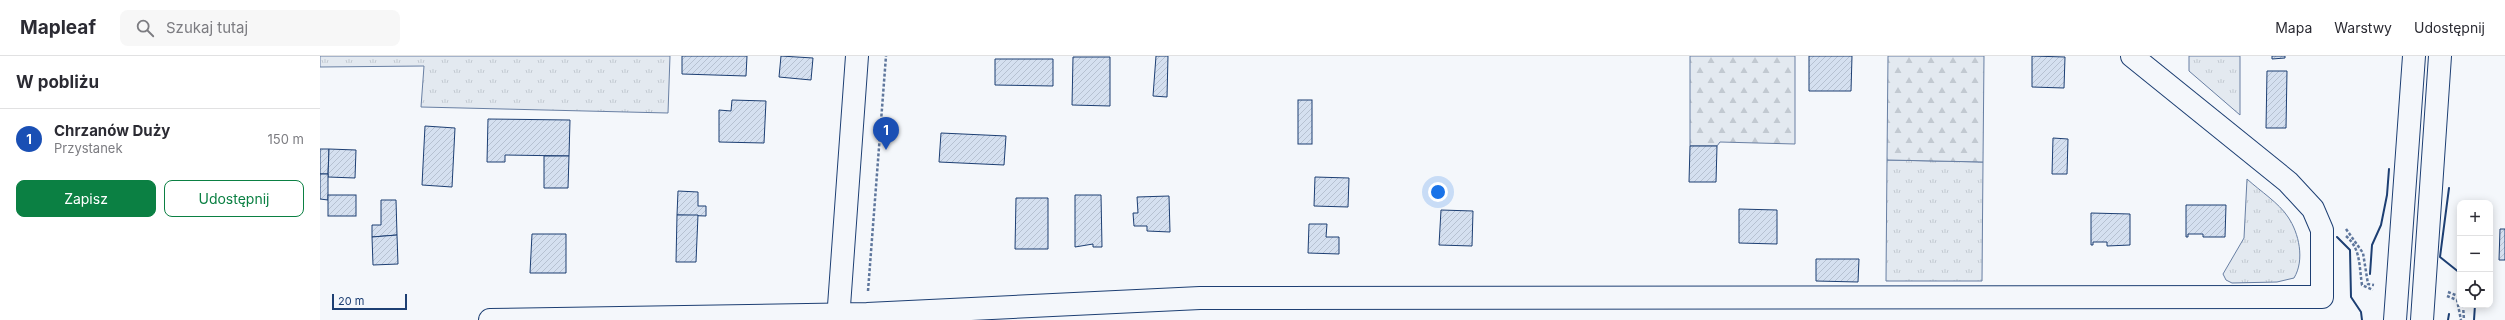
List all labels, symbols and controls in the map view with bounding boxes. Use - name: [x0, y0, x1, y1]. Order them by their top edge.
- search box: [120, 10, 400, 46]
- text: Mapleaf: [20, 16, 96, 39]
- icon: search: [134, 17, 156, 39]
- text: Szukaj tutaj: [166, 18, 248, 37]
- text: Mapa: [2275, 19, 2312, 36]
- text: Warstwy: [2334, 19, 2392, 36]
- text: Udostępnij: [2414, 19, 2485, 36]
- text: W pobliżu: [16, 72, 99, 92]
- pin: 1: [873, 117, 899, 150]
- text: Chrzanów Duży: [54, 121, 170, 140]
- text: 1: [26, 131, 32, 147]
- text: 150 m: [268, 131, 304, 147]
- text: Przystanek: [54, 140, 123, 156]
- button: Zapisz: [16, 180, 156, 217]
- button: Udostępnij: [164, 180, 304, 217]
- your location: [1428, 182, 1448, 202]
- map controls: [2457, 200, 2493, 308]
- button: +: [2457, 200, 2493, 236]
- button: −: [2457, 236, 2493, 272]
- button: locate: [2457, 272, 2493, 308]
- scale bar: [332, 292, 407, 311]
- text: 20 m: [338, 294, 364, 308]

